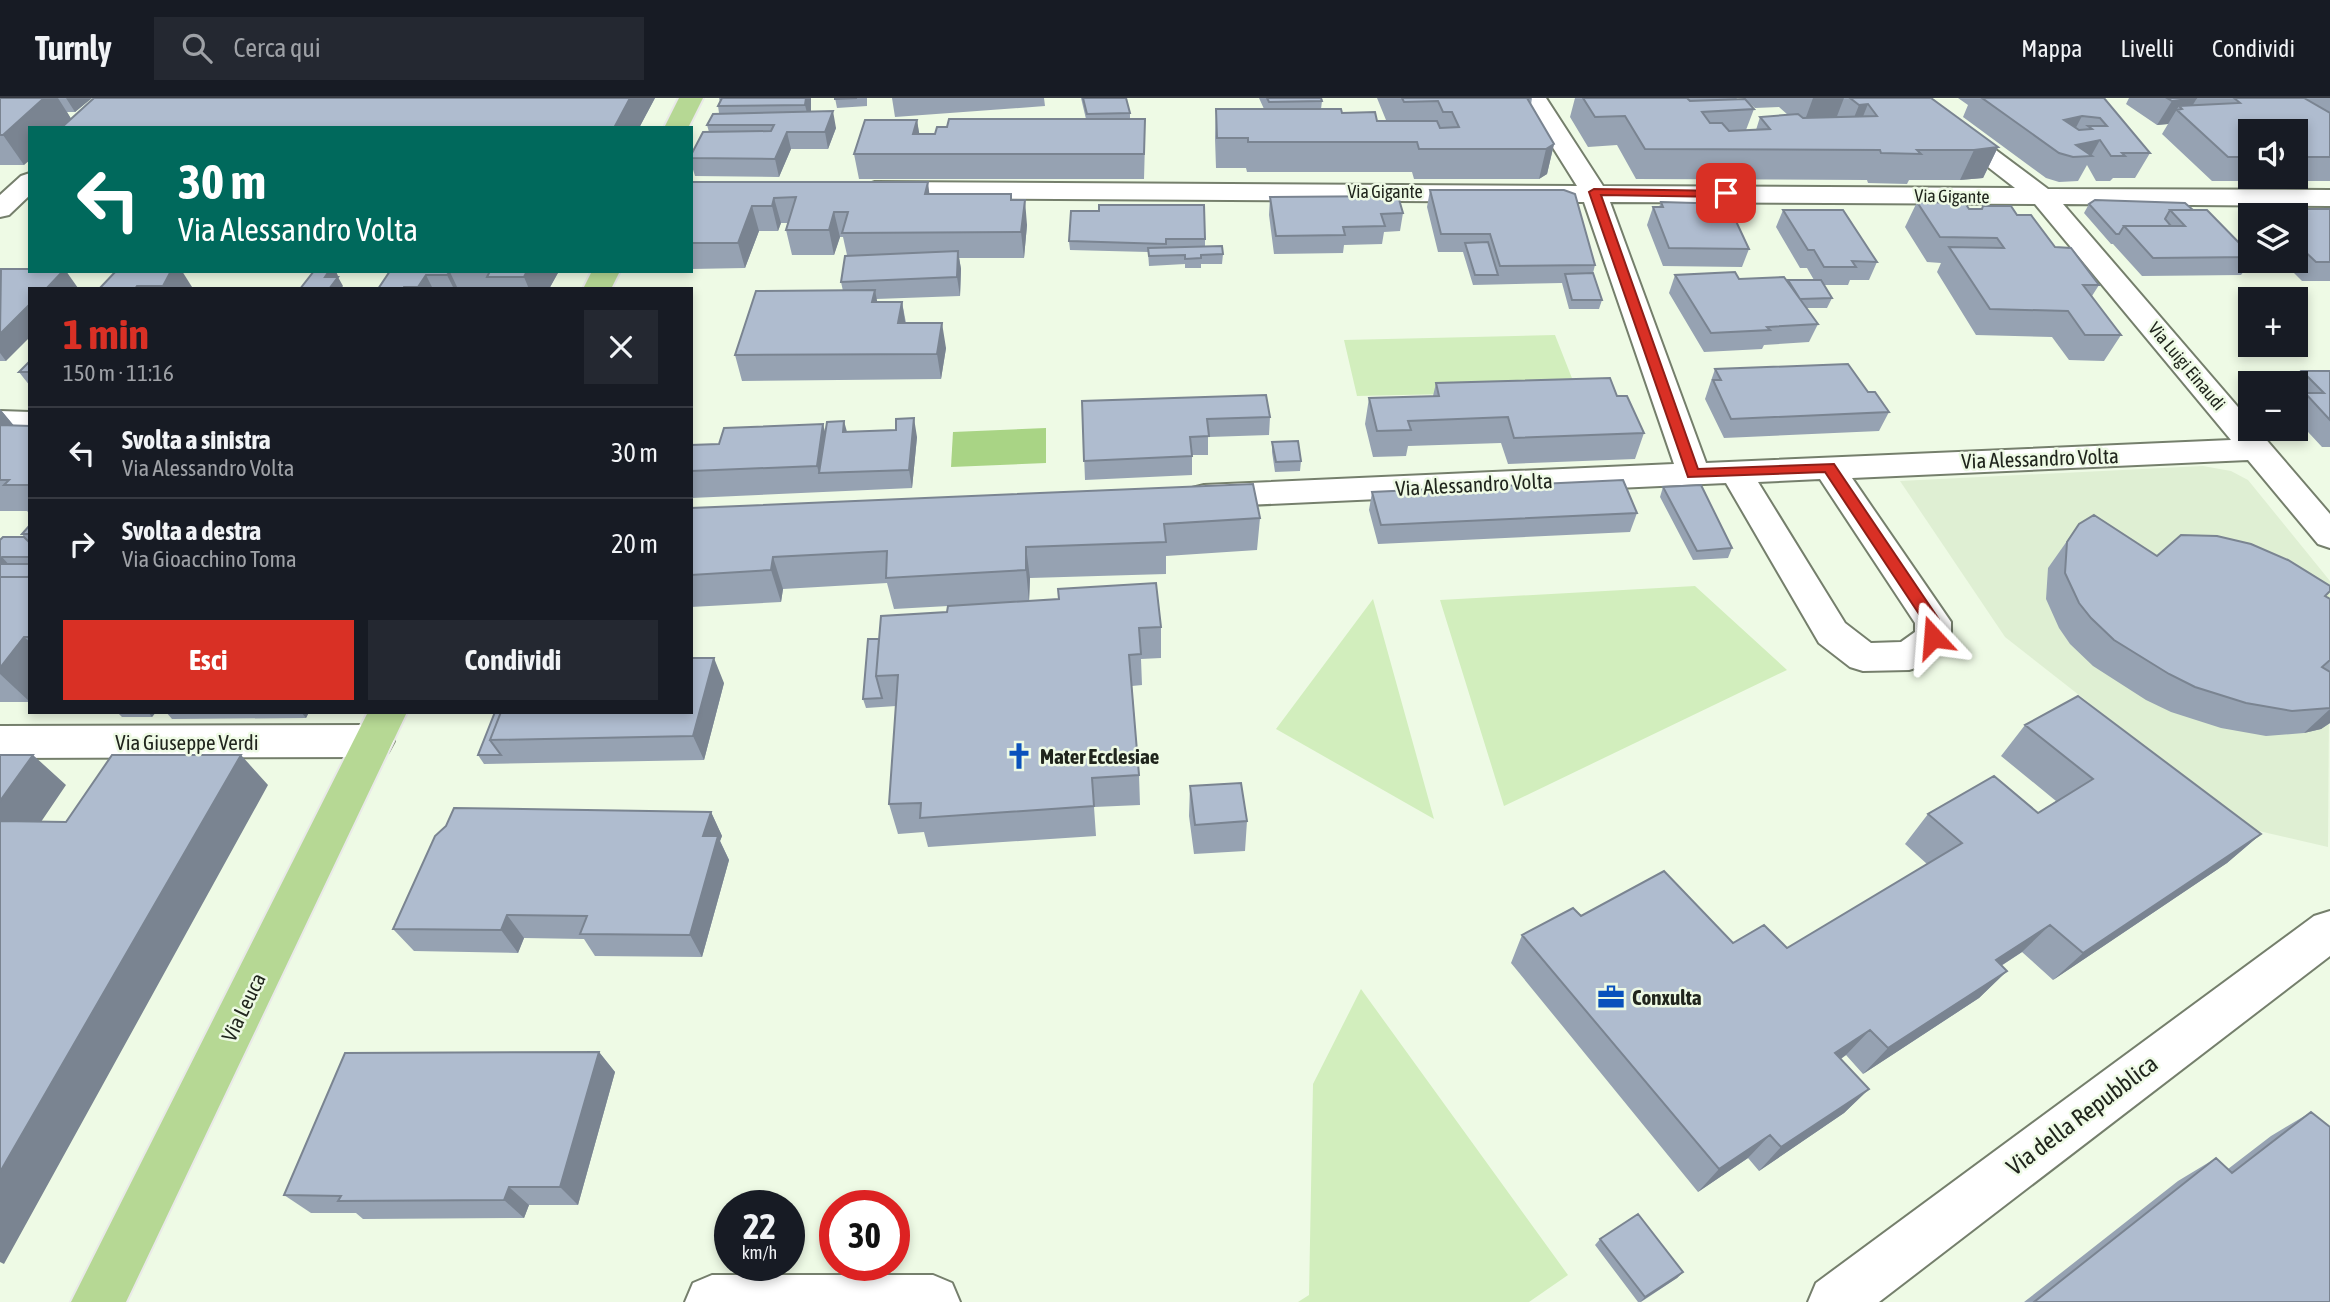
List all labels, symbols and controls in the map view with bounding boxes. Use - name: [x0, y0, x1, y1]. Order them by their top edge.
- search box: [154, 17, 644, 80]
- text: Turnly: [35, 29, 112, 67]
- icon: search: [178, 29, 216, 67]
- text: Cerca qui: [234, 33, 321, 63]
- text: Mappa: [2021, 35, 2082, 62]
- text: Livelli: [2120, 35, 2174, 62]
- text: Condividi: [2212, 35, 2295, 62]
- map controls: [2238, 119, 2308, 441]
- button: sound: [2238, 119, 2308, 189]
- text: 30 m: [178, 153, 266, 209]
- icon: left: [63, 154, 154, 245]
- pin: [1696, 163, 1756, 223]
- icon: arrive: [1707, 174, 1745, 212]
- street label: Via Gigante: [1347, 181, 1423, 202]
- street label: Via Gigante: [1914, 185, 1990, 207]
- button: layers: [2238, 203, 2308, 273]
- text: Via Alessandro Volta: [178, 211, 418, 248]
- button: +: [2238, 287, 2308, 357]
- text: 1 min: [63, 310, 149, 358]
- button: close: [584, 310, 658, 384]
- street label: Via Luigi Einaudi: [2144, 318, 2230, 414]
- text: 150 m · 11:16: [63, 360, 174, 386]
- button: −: [2238, 371, 2308, 441]
- text: Svolta a sinistra: [122, 425, 271, 455]
- icon: left: [63, 434, 101, 472]
- text: 30 m: [611, 438, 658, 468]
- street label: Via Alessandro Volta: [1961, 443, 2119, 473]
- text: Via Alessandro Volta: [122, 455, 295, 481]
- street label: Via Alessandro Volta: [1395, 468, 1553, 500]
- text: Svolta a destra: [122, 516, 261, 546]
- icon: right: [63, 525, 101, 563]
- text: 20 m: [611, 529, 658, 559]
- text: Via Gioacchino Toma: [122, 546, 297, 572]
- position arrow: [1896, 600, 1970, 674]
- button: Esci: [63, 620, 354, 700]
- button: Condividi: [368, 620, 658, 700]
- street label: Via Giuseppe Verdi: [115, 730, 259, 754]
- church icon: Mater Ecclesiae: [1004, 741, 1034, 771]
- place label: Mater Ecclesiae: [1040, 744, 1159, 768]
- street label: Via Leuca: [216, 969, 270, 1045]
- office icon: Conxulta: [1596, 982, 1626, 1012]
- place label: Conxulta: [1632, 985, 1702, 1009]
- street label: Via della Repubblica: [2001, 1050, 2163, 1180]
- speed limit sign: 30: [819, 1190, 910, 1281]
- text: 22: [743, 1206, 776, 1246]
- text: km/h: [742, 1242, 777, 1263]

